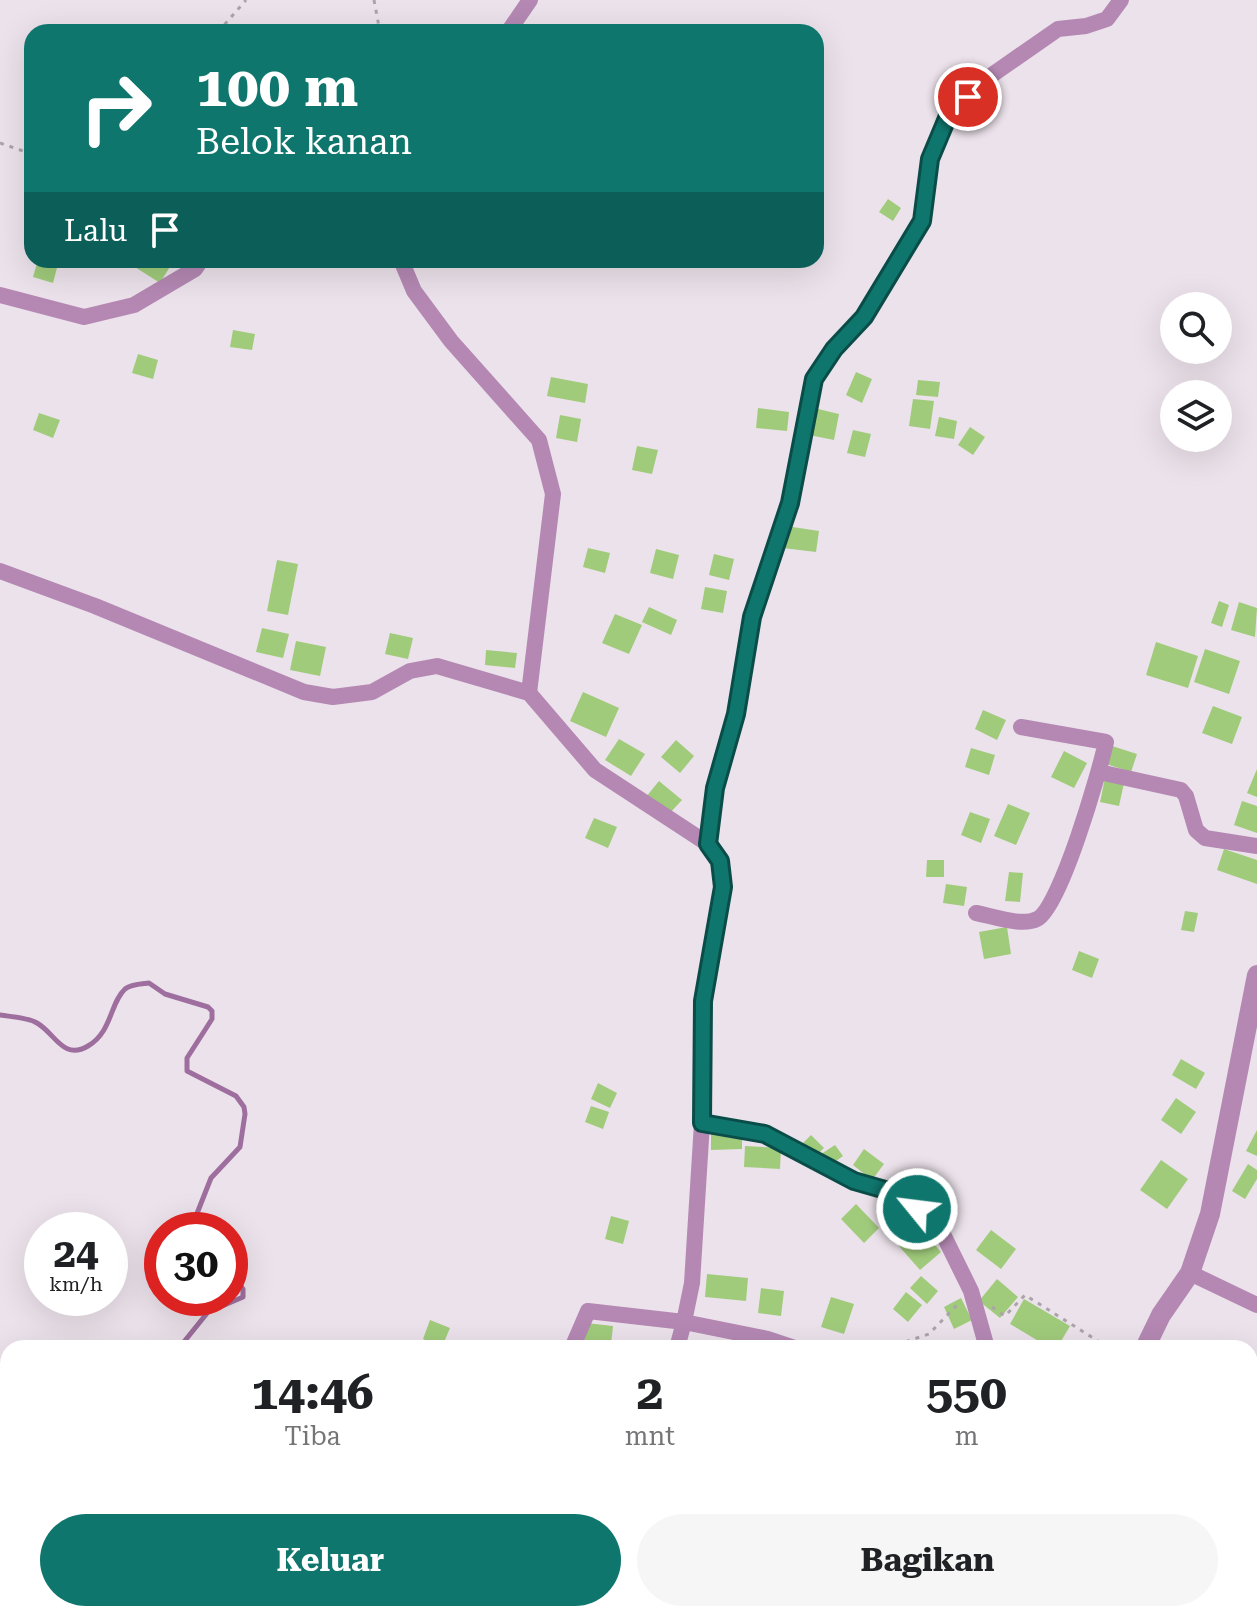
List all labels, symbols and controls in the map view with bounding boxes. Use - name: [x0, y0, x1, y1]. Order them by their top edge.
- text: 100 m: [196, 54, 358, 120]
- icon: right: [64, 56, 168, 160]
- pin: [934, 63, 1002, 131]
- icon: arrive: [946, 75, 990, 119]
- text: Belok kanan: [196, 121, 412, 163]
- icon: arrive: [143, 208, 187, 252]
- text: Lalu: [64, 213, 127, 248]
- map controls: [1160, 292, 1232, 452]
- button: search: [1160, 292, 1232, 364]
- button: layers: [1160, 380, 1232, 452]
- position arrow: [875, 1167, 959, 1251]
- speed limit sign: 30: [144, 1212, 248, 1316]
- text: 24: [54, 1230, 98, 1277]
- text: km/h: [49, 1272, 103, 1296]
- text: 14:46: [251, 1365, 374, 1421]
- text: 2: [637, 1365, 663, 1421]
- text: 550: [926, 1365, 1007, 1421]
- text: Tiba: [284, 1421, 341, 1451]
- text: mnt: [625, 1421, 675, 1451]
- text: m: [955, 1421, 978, 1451]
- button: Keluar: [40, 1514, 621, 1606]
- button: Bagikan: [637, 1514, 1218, 1606]

